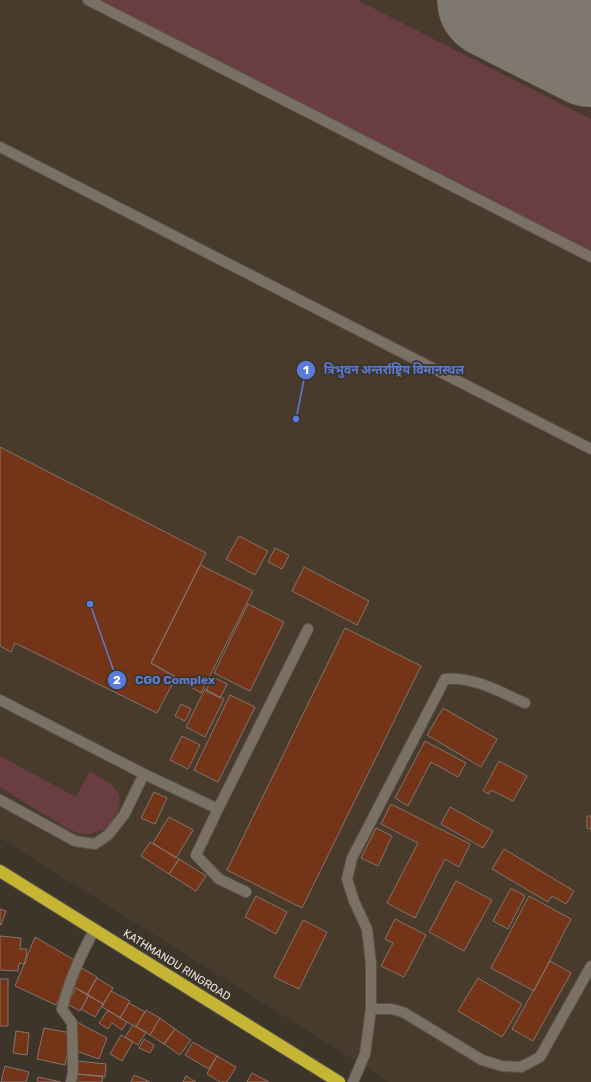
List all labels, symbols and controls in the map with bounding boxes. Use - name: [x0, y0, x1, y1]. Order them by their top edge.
- callout: त्रिभुवन अन्तर्राष्ट्रिय विमानस्थल: [296, 358, 473, 382]
- text: त्रिभुवन अन्तर्राष्ट्रिय विमानस्थल: [324, 362, 465, 379]
- text: 1: [303, 363, 309, 377]
- callout: CGO Complex: [107, 668, 223, 692]
- text: 2: [113, 673, 121, 687]
- text: CGO Complex: [135, 673, 215, 687]
- street label: KATHMANDU RINGROAD: [121, 927, 233, 1003]

